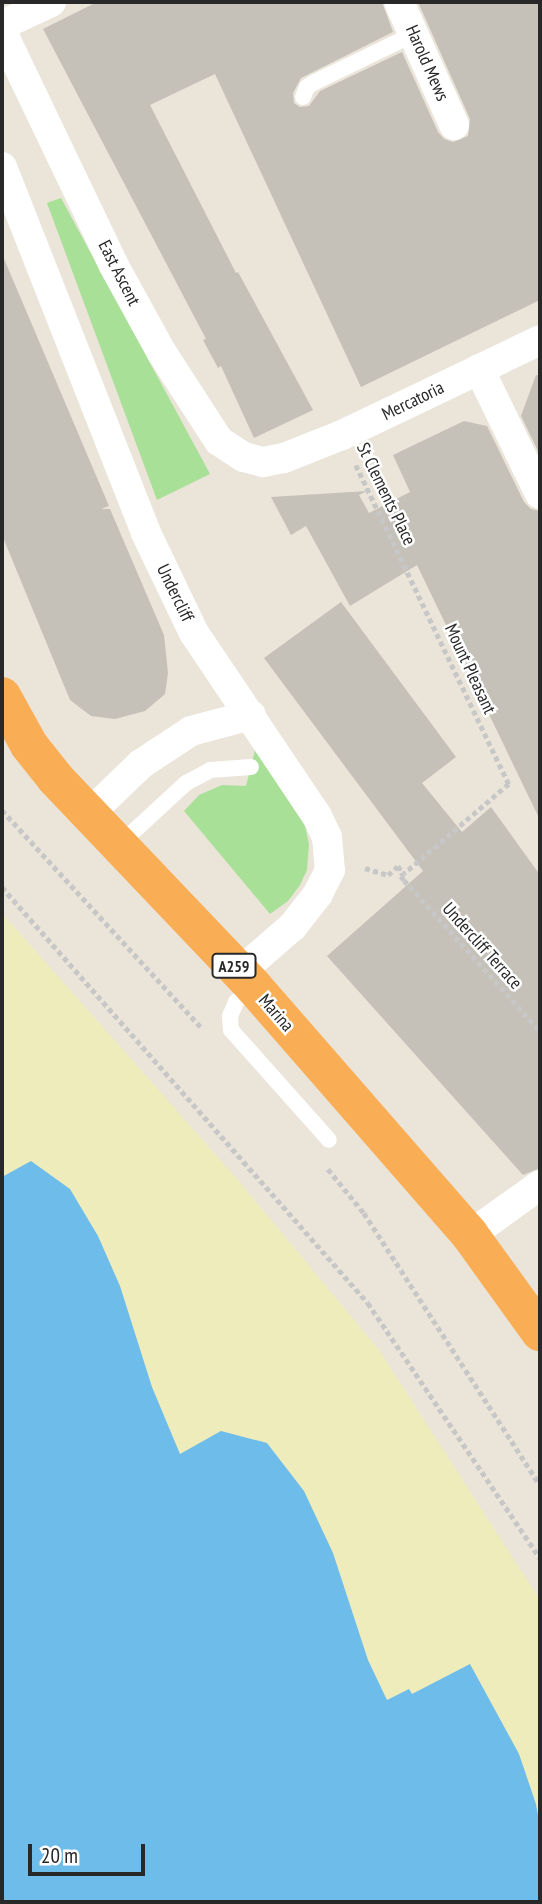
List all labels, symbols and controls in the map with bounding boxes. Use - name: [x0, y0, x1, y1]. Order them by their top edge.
- street label: Harold Mews: [401, 22, 453, 104]
- street label: East Ascent: [93, 237, 145, 309]
- street label: Mercatoria: [379, 377, 447, 425]
- street label: St Clements Place: [352, 439, 420, 549]
- street label: Undercliff: [152, 561, 198, 625]
- street label: Mount Pleasant: [440, 621, 500, 717]
- street label: Undercliff Terrace: [437, 898, 527, 994]
- road number: A259: [211, 954, 257, 978]
- street label: Marina: [254, 990, 298, 1036]
- scale bar: [32, 1830, 149, 1874]
- text: 20 m: [41, 1842, 78, 1869]

